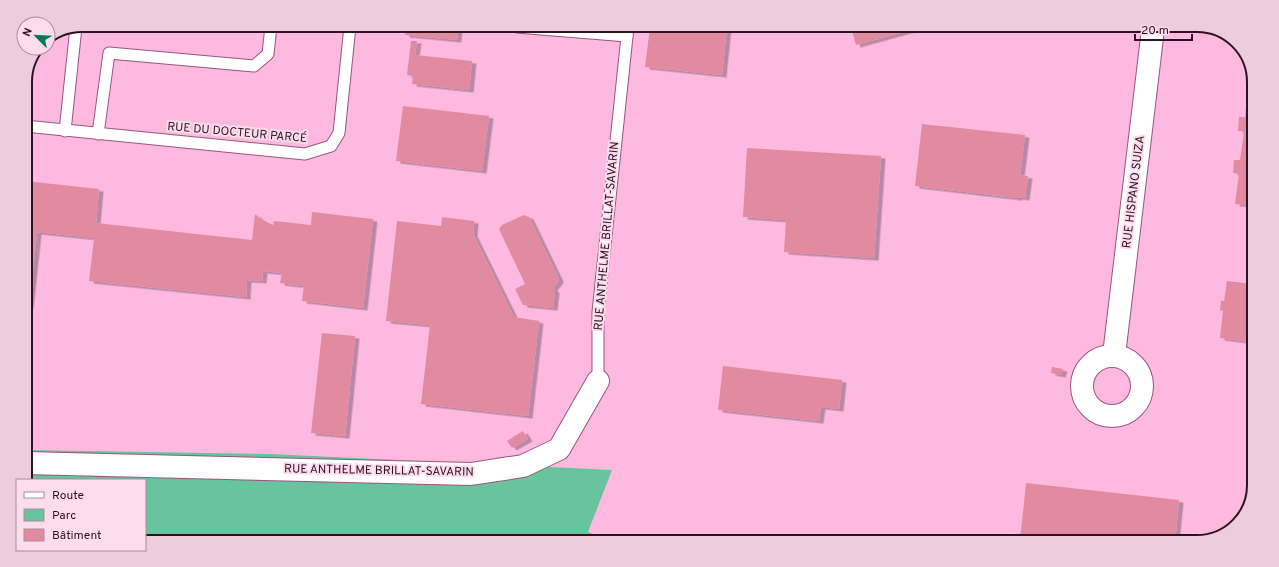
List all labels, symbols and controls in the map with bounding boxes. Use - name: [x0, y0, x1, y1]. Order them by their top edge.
- north arrow: [16, 16, 56, 56]
- scale bar: [1135, 16, 1192, 42]
- text: 20 m: [1141, 23, 1169, 39]
- text: N: [20, 26, 36, 39]
- street label: RUE DU DOCTEUR PARCÉ: [166, 119, 308, 147]
- street label: RUE HISPANO SUIZA: [1119, 135, 1149, 249]
- street label: RUE ANTHELME BRILLAT-SAVARIN: [591, 141, 623, 331]
- street label: RUE ANTHELME BRILLAT-SAVARIN: [284, 461, 474, 481]
- legend: [16, 479, 146, 551]
- text: Route: [52, 488, 84, 504]
- text: Parc: [52, 508, 76, 524]
- text: Bâtiment: [52, 528, 102, 544]

